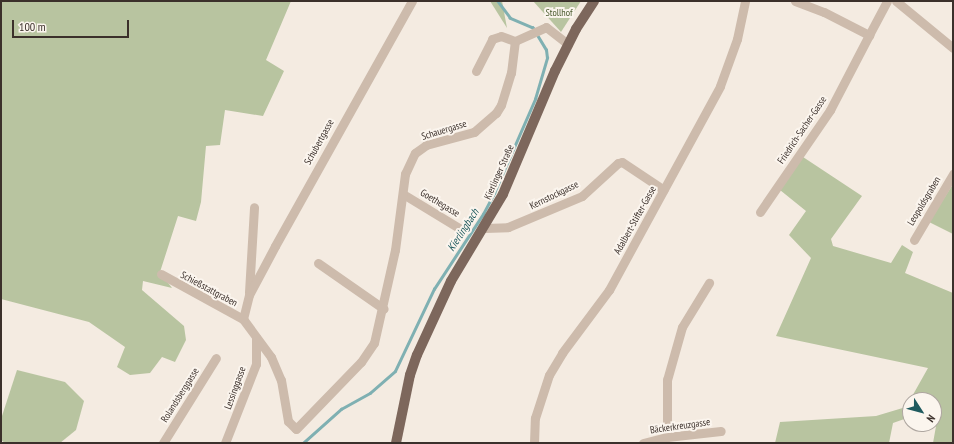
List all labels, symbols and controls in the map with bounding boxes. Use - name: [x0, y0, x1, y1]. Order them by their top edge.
- park label: Stollhof: [545, 7, 573, 19]
- scale bar: [14, 12, 131, 38]
- text: 100 m: [19, 19, 46, 34]
- street label: Friedrich-Sacher-Gasse: [775, 94, 829, 166]
- street label: Schubertgasse: [302, 117, 336, 167]
- street label: Schauergasse: [420, 117, 468, 143]
- street label: Kierlinger Straße: [482, 143, 516, 201]
- street label: Leopoldsgraben: [905, 174, 943, 228]
- street label: Kernstockgasse: [528, 178, 580, 212]
- street label: Adalbert-Stifter-Gasse: [611, 184, 659, 256]
- street label: Goethegasse: [418, 187, 462, 219]
- water label: Kierlingbach: [444, 206, 482, 254]
- street label: Schießstattgraben: [178, 269, 240, 309]
- street label: Lessinggasse: [222, 365, 248, 411]
- street label: Rolandsberggasse: [159, 366, 201, 424]
- north arrow: [902, 392, 942, 432]
- text: N: [923, 412, 938, 425]
- street label: Bäckerkreuzgasse: [649, 416, 711, 436]

